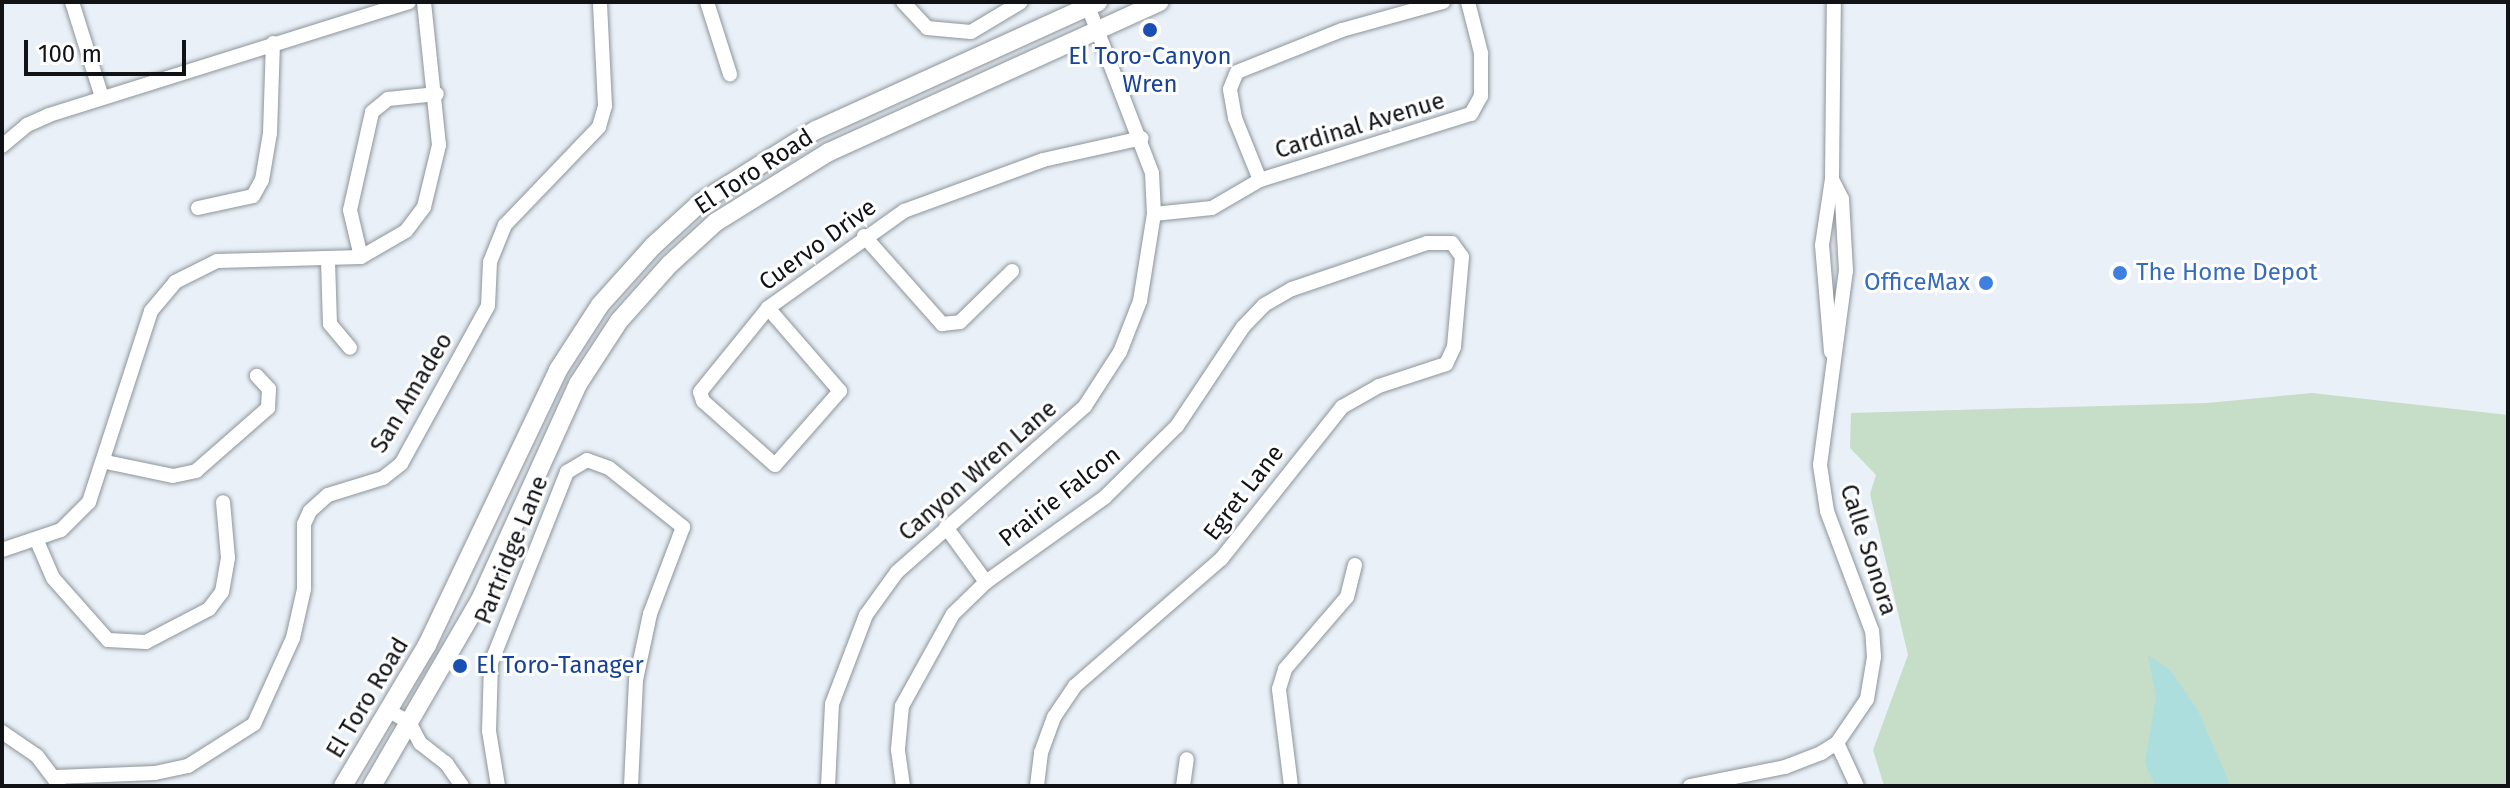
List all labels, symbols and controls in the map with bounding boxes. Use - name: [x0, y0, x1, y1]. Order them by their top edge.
- marker: El Toro-Canyon Wren: [1141, 21, 1159, 39]
- scale bar: [28, 24, 190, 74]
- text: 100 m: [38, 40, 102, 68]
- place label: El Toro-Canyon Wren: [1068, 43, 1232, 99]
- street label: Cardinal Avenue: [1272, 87, 1448, 165]
- street label: El Toro Road: [689, 123, 819, 221]
- street label: Cuervo Drive: [754, 193, 882, 297]
- place label: The Home Depot: [2136, 259, 2318, 287]
- marker: The Home Depot: [2111, 264, 2129, 282]
- place label: OfficeMax: [1864, 269, 1970, 297]
- marker: OfficeMax: [1977, 274, 1995, 292]
- street label: San Amadeo: [365, 328, 459, 458]
- street label: Canyon Wren Lane: [893, 395, 1063, 547]
- street label: Egret Lane: [1198, 439, 1290, 547]
- street label: Prairie Falcon: [993, 441, 1127, 553]
- street label: Partridge Lane: [469, 472, 555, 628]
- street label: Calle Sonora: [1833, 481, 1903, 619]
- street label: El Toro Road: [321, 633, 415, 763]
- place label: El Toro-Tanager: [476, 652, 644, 680]
- marker: El Toro-Tanager: [451, 657, 469, 675]

